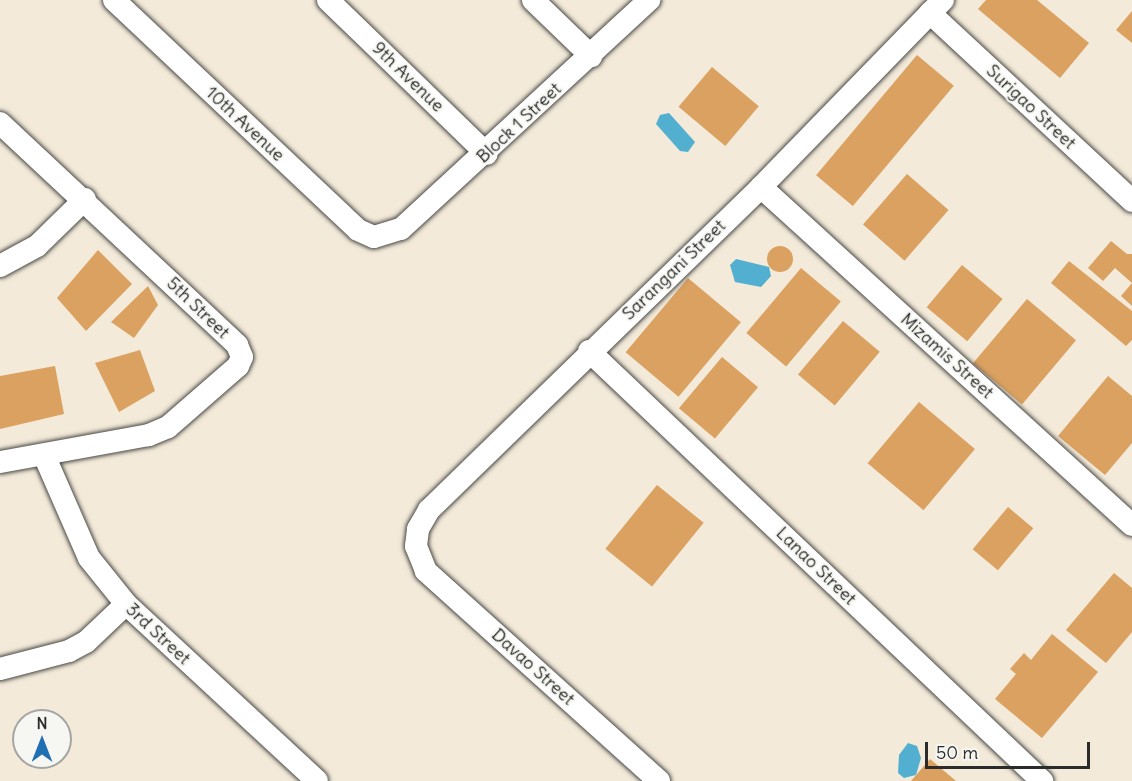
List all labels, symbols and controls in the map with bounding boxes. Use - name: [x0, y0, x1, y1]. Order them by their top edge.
- street label: 9th Avenue: [368, 37, 448, 117]
- street label: Surigao Street: [982, 60, 1080, 154]
- street label: Block 1 Street: [472, 78, 566, 168]
- street label: 10th Avenue: [201, 82, 289, 166]
- street label: Sarangani Street: [618, 215, 730, 325]
- street label: 5th Street: [162, 273, 234, 343]
- street label: Mizamis Street: [896, 309, 998, 403]
- street label: Lanao Street: [771, 522, 861, 610]
- street label: 3rd Street: [121, 599, 195, 669]
- street label: Davao Street: [487, 624, 579, 710]
- north arrow: [12, 709, 72, 769]
- text: N: [36, 713, 48, 733]
- scale bar: [928, 730, 1093, 768]
- text: 50 m: [936, 741, 978, 764]

